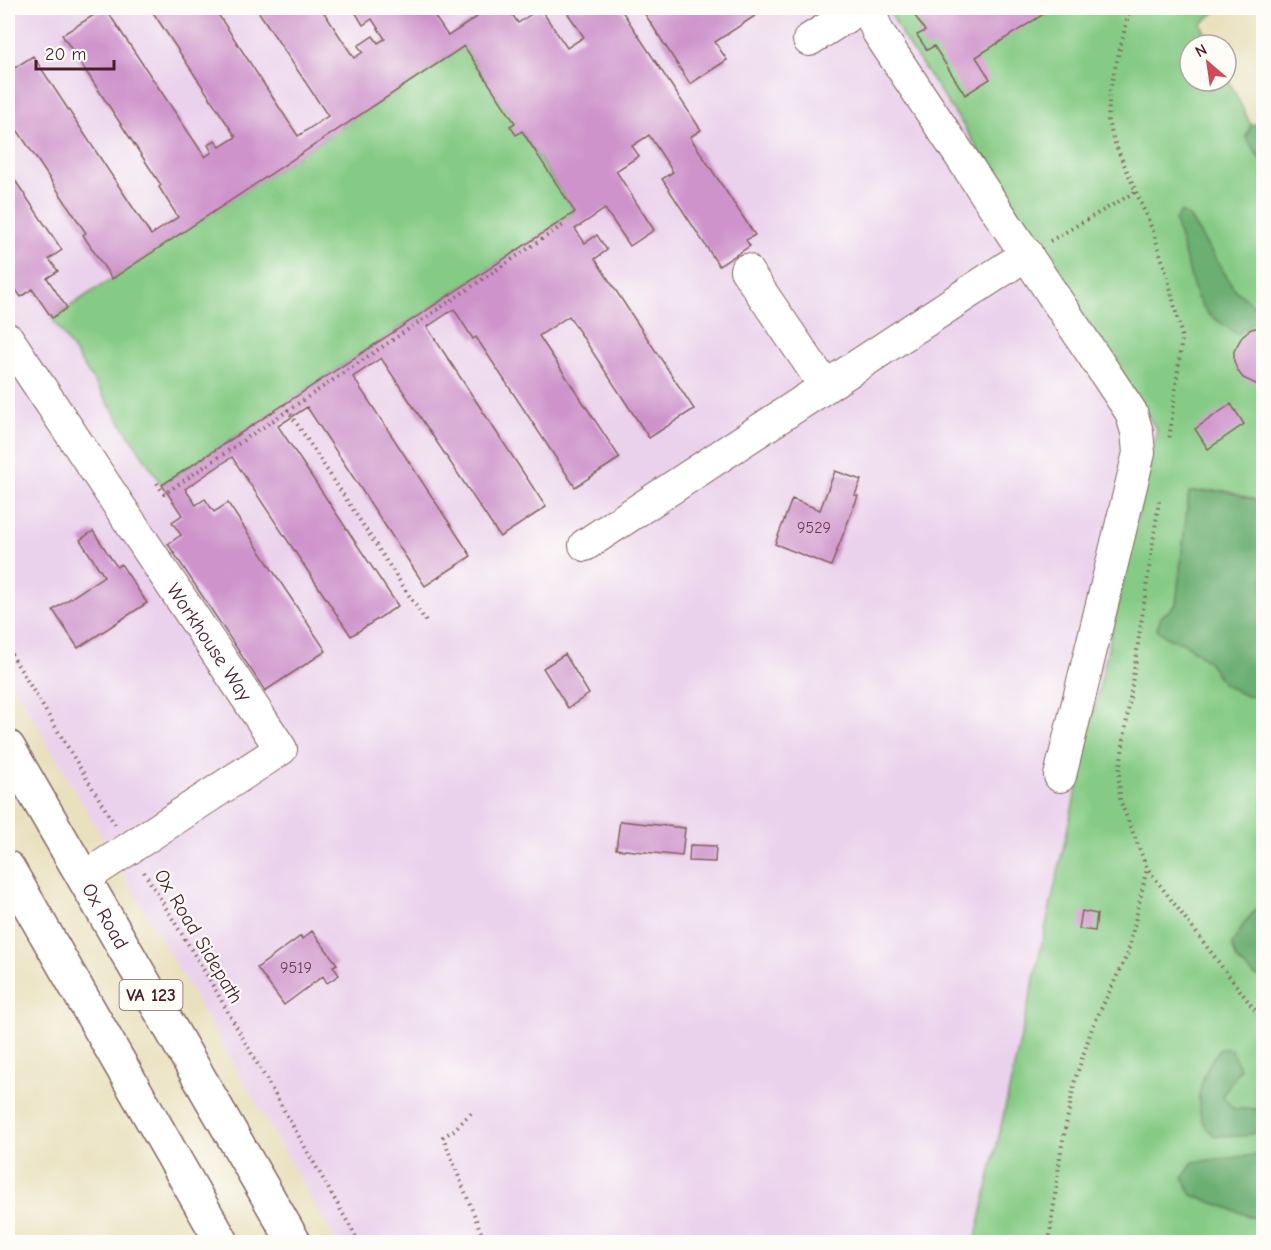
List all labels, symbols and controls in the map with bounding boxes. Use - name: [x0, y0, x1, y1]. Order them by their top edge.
- scale bar: [36, 33, 114, 71]
- north arrow: [1178, 33, 1238, 93]
- text: N: [1192, 40, 1210, 61]
- text: 20 m: [45, 44, 86, 65]
- house number: 9529: [797, 519, 831, 537]
- street label: Workhouse Way: [162, 579, 257, 706]
- street label: Ox Road Sidepath: [149, 865, 248, 1008]
- street label: Ox Road: [77, 879, 133, 953]
- house number: 9519: [280, 959, 312, 977]
- road number: VA 123: [120, 980, 182, 1010]

